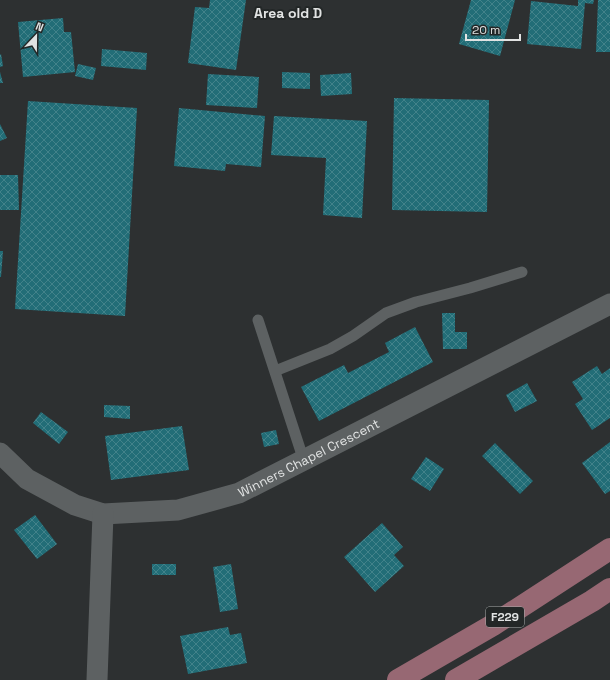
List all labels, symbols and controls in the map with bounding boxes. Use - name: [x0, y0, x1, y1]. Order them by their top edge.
- district label: Area old D: [254, 4, 322, 22]
- north arrow: [16, 16, 56, 56]
- scale bar: [466, 16, 520, 42]
- text: N: [34, 19, 46, 35]
- text: 20 m: [472, 22, 500, 38]
- street label: Winners Chapel Crescent: [235, 415, 382, 501]
- road number: F229: [486, 607, 524, 627]

